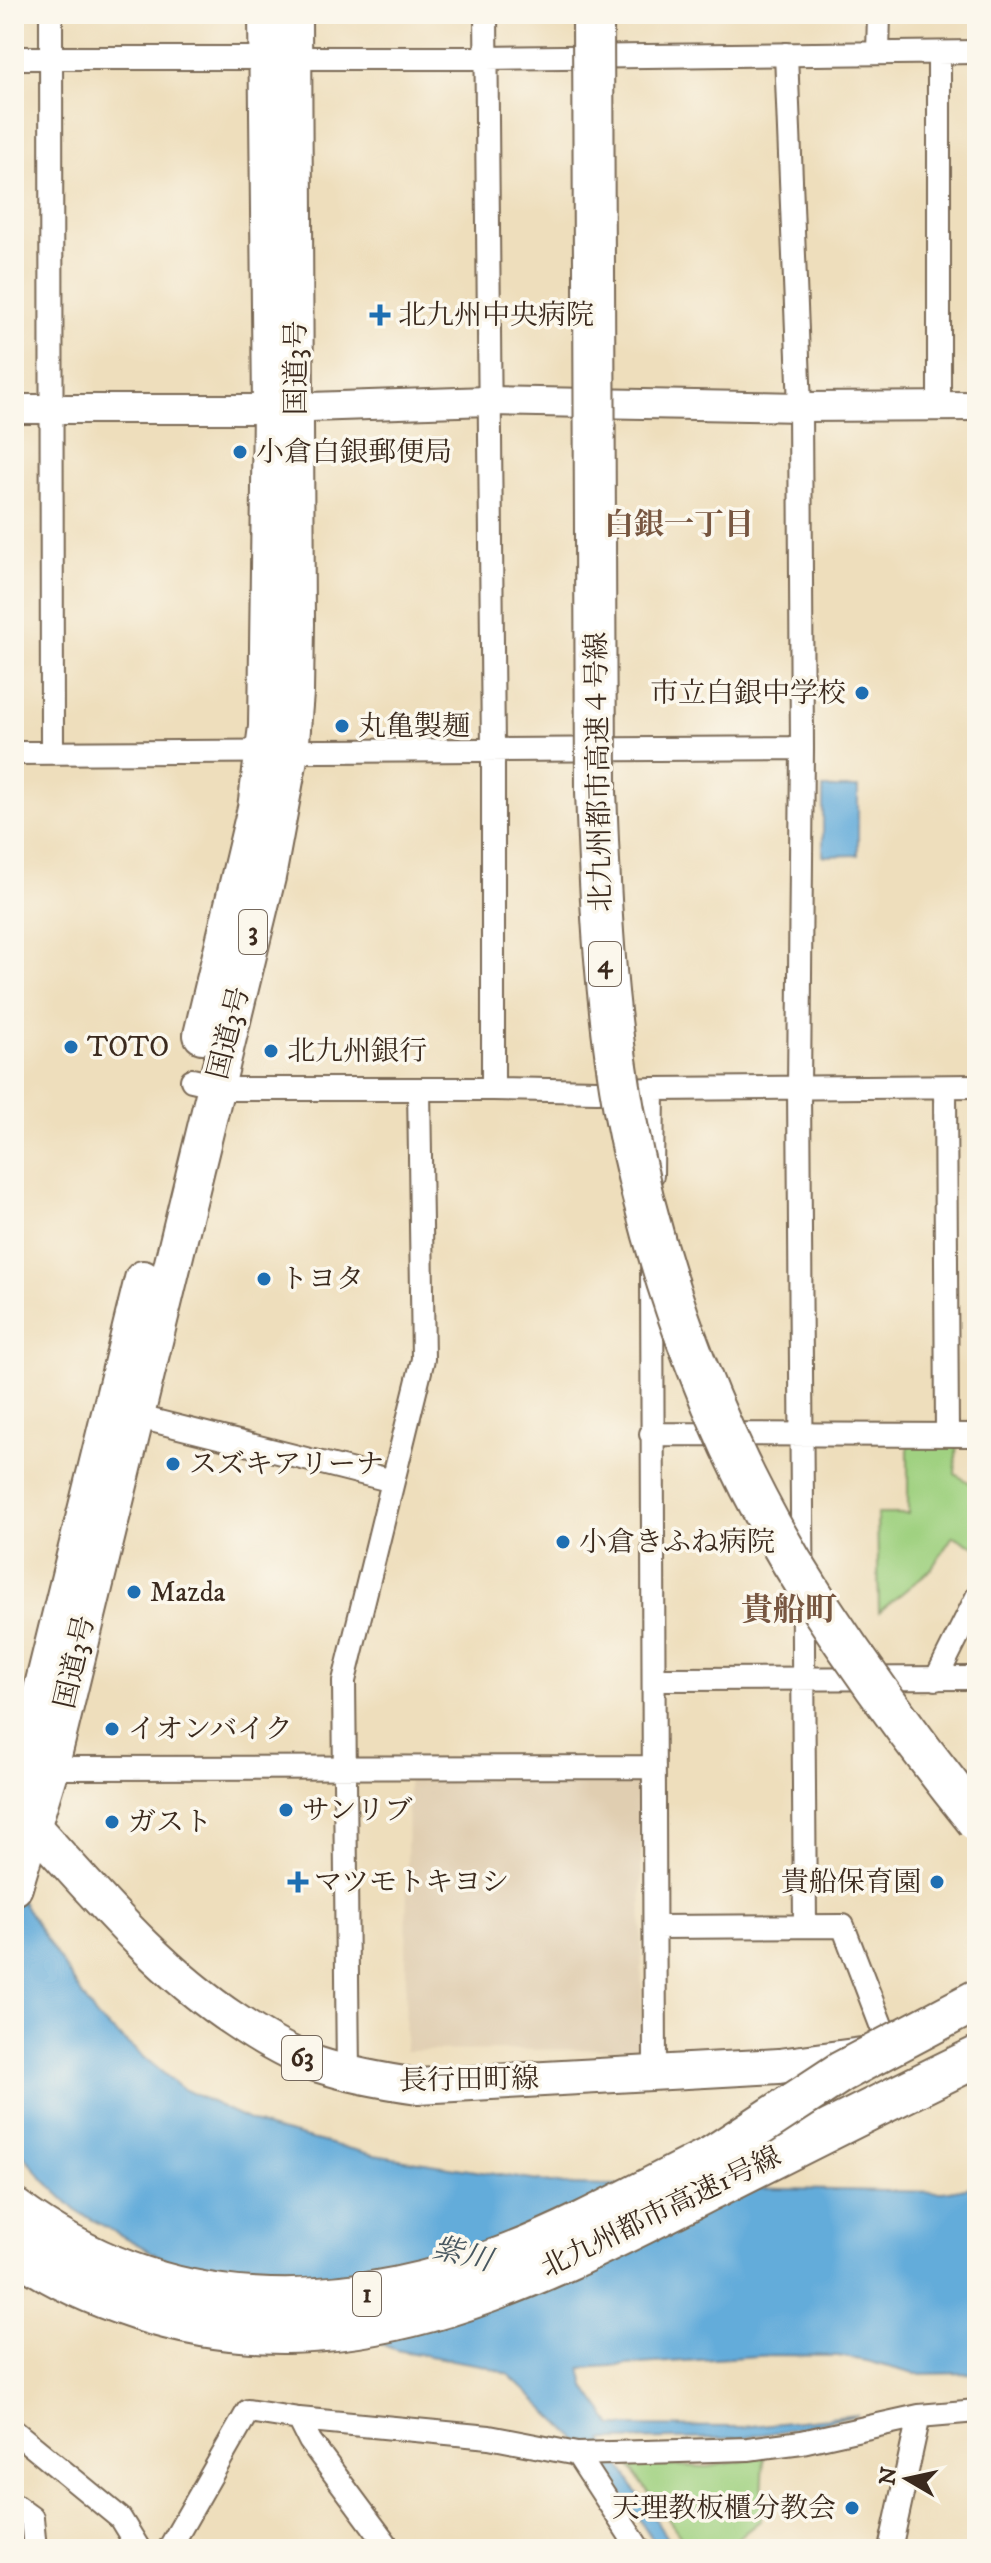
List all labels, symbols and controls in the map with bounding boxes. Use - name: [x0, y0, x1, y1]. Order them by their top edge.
- place label: 北九州中央病院: [398, 298, 594, 333]
- marker: 北九州中央病院: [369, 304, 391, 326]
- street label: 国道3号: [279, 321, 314, 415]
- place label: 小倉白銀郵便局: [256, 435, 452, 470]
- marker: 小倉白銀郵便局: [231, 443, 249, 461]
- district label: 白銀一丁目: [604, 507, 754, 544]
- street label: 北九州都市高速４号線: [579, 632, 619, 912]
- place label: 市立白銀中学校: [650, 676, 846, 711]
- marker: 市立白銀中学校: [853, 684, 871, 702]
- place label: 丸亀製麺: [358, 709, 470, 744]
- marker: 丸亀製麺: [333, 717, 351, 735]
- road number: 3: [239, 910, 267, 954]
- road number: 4: [589, 942, 621, 986]
- street label: 国道3号: [201, 983, 257, 1083]
- place label: TOTO: [87, 1030, 169, 1065]
- place label: 北九州銀行: [287, 1034, 427, 1069]
- marker: TOTO: [62, 1038, 80, 1056]
- marker: 北九州銀行: [262, 1042, 280, 1060]
- place label: トヨタ: [280, 1262, 364, 1297]
- marker: トヨタ: [255, 1270, 273, 1288]
- place label: スズキアリーナ: [189, 1447, 384, 1482]
- marker: スズキアリーナ: [164, 1455, 182, 1473]
- place label: 小倉きふね病院: [579, 1525, 775, 1560]
- marker: 小倉きふね病院: [554, 1533, 572, 1551]
- place label: Mazda: [150, 1575, 226, 1610]
- marker: Mazda: [125, 1583, 143, 1601]
- district label: 貴船町: [741, 1591, 837, 1631]
- street label: 国道3号: [47, 1612, 103, 1712]
- place label: イオンバイク: [128, 1712, 293, 1747]
- marker: イオンバイク: [103, 1720, 121, 1738]
- place label: サンリブ: [302, 1793, 413, 1828]
- marker: サンリブ: [277, 1801, 295, 1819]
- place label: ガスト: [128, 1805, 212, 1840]
- marker: ガスト: [103, 1813, 121, 1831]
- place label: マツモトキヨシ: [314, 1865, 509, 1900]
- place label: 貴船保育園: [781, 1865, 921, 1900]
- marker: マツモトキヨシ: [289, 1873, 307, 1891]
- marker: 貴船保育園: [928, 1873, 946, 1891]
- road number: 63: [282, 2036, 322, 2080]
- street label: 長行田町線: [399, 2061, 539, 2099]
- street label: 北九州都市高速1号線: [535, 2139, 787, 2285]
- water label: 紫川: [428, 2230, 498, 2281]
- road number: 1: [353, 2272, 381, 2316]
- north arrow: [867, 2439, 947, 2519]
- text: N: [874, 2465, 903, 2487]
- place label: 天理教板櫃分教会: [612, 2491, 836, 2526]
- marker: 天理教板櫃分教会: [843, 2499, 861, 2517]

